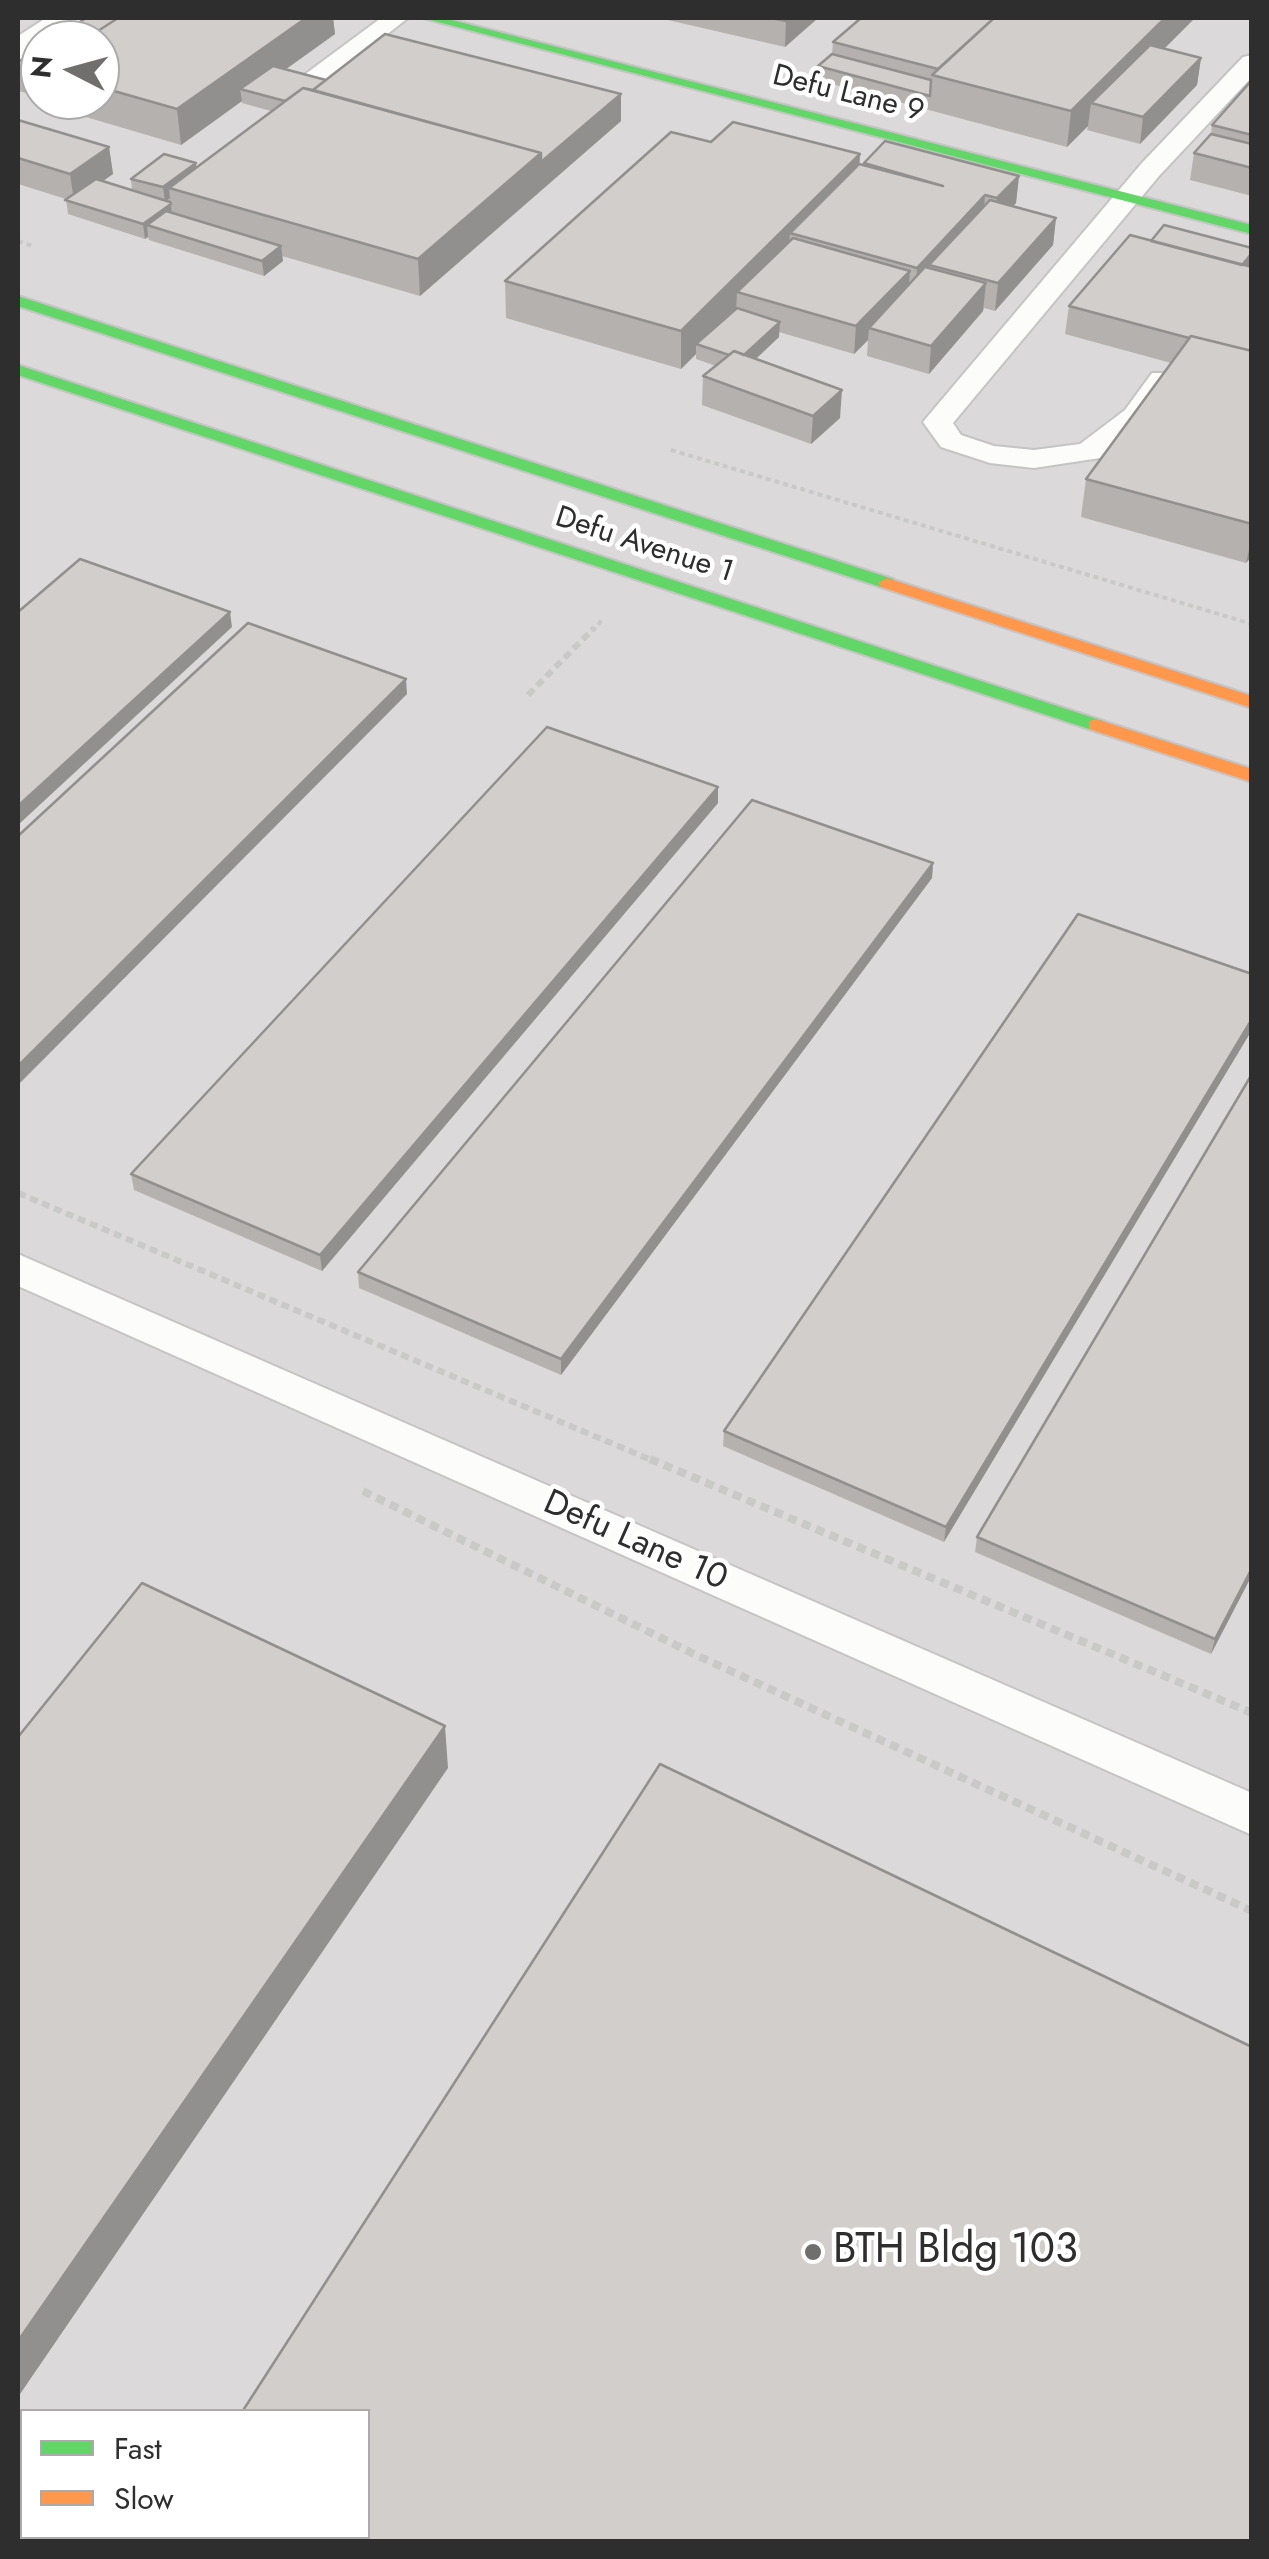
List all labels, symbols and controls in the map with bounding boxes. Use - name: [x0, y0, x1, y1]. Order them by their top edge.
- north arrow: [20, 20, 120, 120]
- text: N: [20, 54, 63, 80]
- street label: Defu Lane 9: [769, 59, 927, 131]
- street label: Defu Avenue 1: [550, 500, 738, 592]
- street label: Defu Lane 10: [536, 1483, 734, 1601]
- place label: BTH Bldg 103: [833, 2227, 1078, 2277]
- marker: BTH Bldg 103: [802, 2241, 824, 2263]
- legend: [20, 2409, 370, 2539]
- text: Fast: [114, 2427, 162, 2470]
- text: Slow: [114, 2477, 174, 2520]

